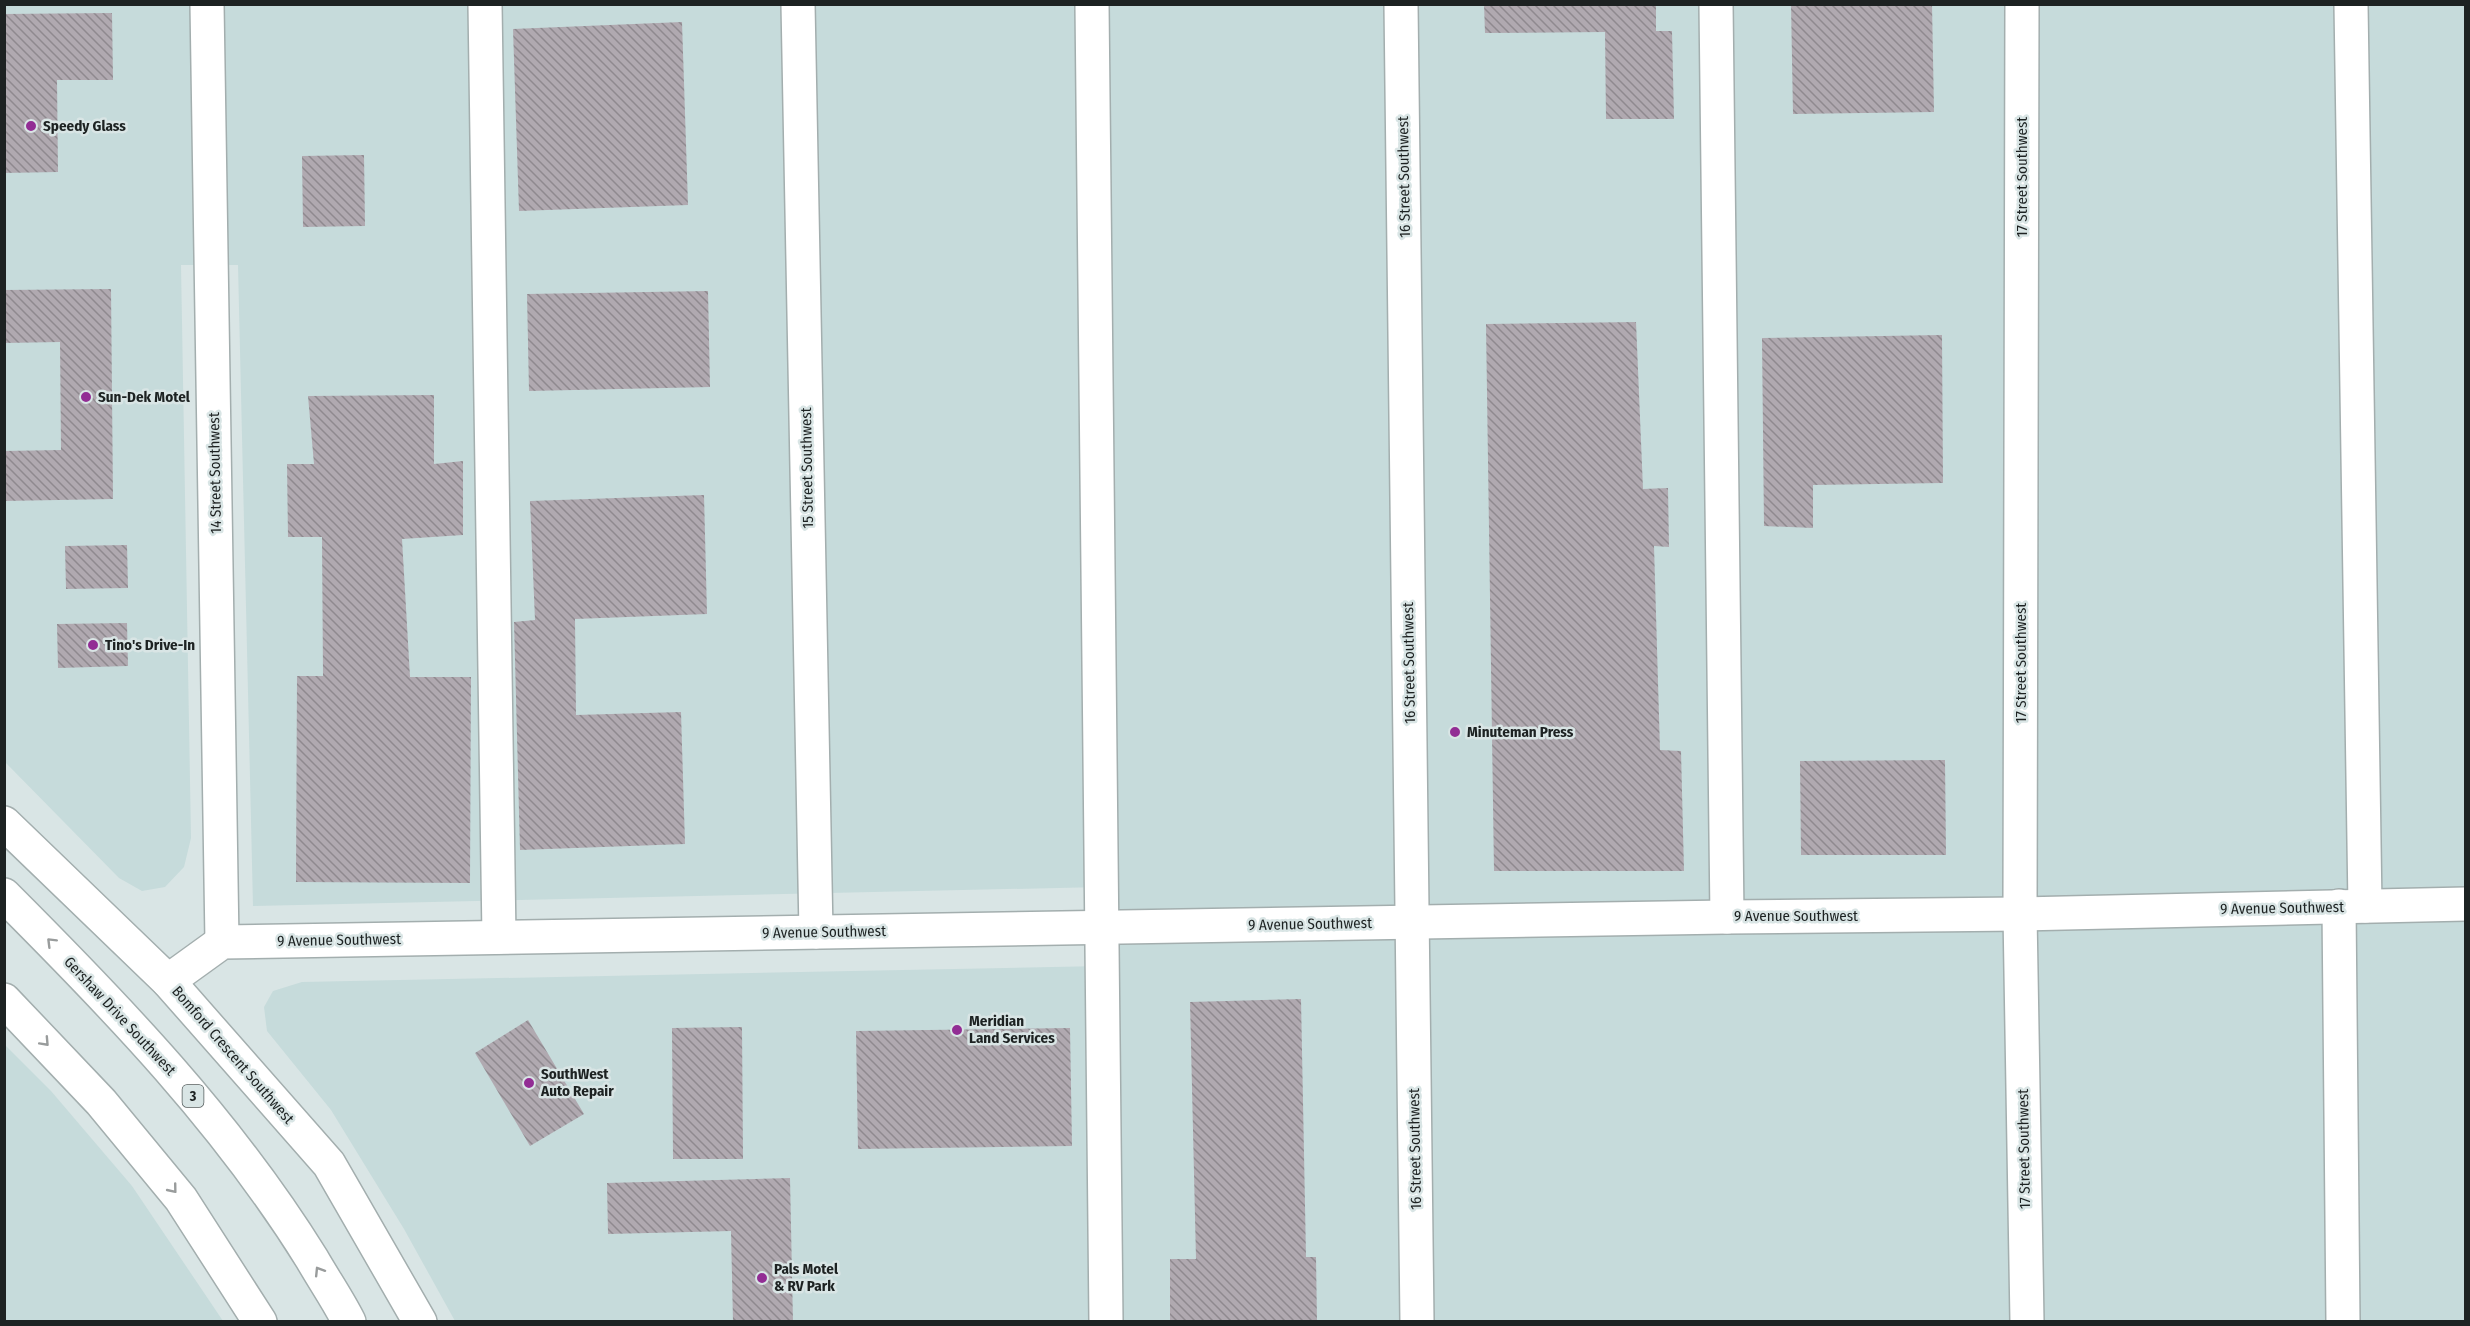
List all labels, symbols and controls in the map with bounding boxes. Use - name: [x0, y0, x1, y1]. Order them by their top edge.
- street label: 16 Street Southwest: [1394, 116, 1414, 238]
- place label: Speedy Glass: [43, 117, 126, 135]
- street label: 17 Street Southwest: [2013, 117, 2031, 237]
- marker: Speedy Glass: [24, 119, 38, 133]
- place label: Sun-Dek Motel: [98, 388, 191, 406]
- marker: Sun-Dek Motel: [79, 390, 93, 404]
- street label: 15 Street Southwest: [797, 407, 817, 529]
- street label: 14 Street Southwest: [205, 412, 225, 534]
- street label: 16 Street Southwest: [1399, 602, 1419, 724]
- street label: 17 Street Southwest: [2012, 603, 2030, 723]
- place label: Tino's Drive-In: [105, 636, 195, 654]
- marker: Tino's Drive-In: [86, 638, 100, 652]
- place label: Minuteman Press: [1467, 723, 1574, 741]
- marker: Minuteman Press: [1448, 725, 1462, 739]
- street label: 9 Avenue Southwest: [2220, 898, 2344, 918]
- street label: 9 Avenue Southwest: [1734, 907, 1858, 925]
- street label: 9 Avenue Southwest: [1248, 914, 1372, 934]
- street label: 9 Avenue Southwest: [762, 922, 886, 942]
- street label: 9 Avenue Southwest: [277, 930, 401, 950]
- one-way arrow: [47, 938, 58, 949]
- street label: Gershaw Drive Southwest: [60, 953, 180, 1079]
- street label: Bomford Crescent Southwest: [168, 982, 298, 1128]
- place label: Meridian Land Services: [969, 1012, 1055, 1047]
- marker: Meridian Land Services: [950, 1023, 964, 1037]
- one-way arrow: [38, 1035, 49, 1046]
- place label: SouthWest Auto Repair: [540, 1065, 614, 1100]
- marker: SouthWest Auto Repair: [522, 1076, 536, 1090]
- road number: 3: [182, 1085, 204, 1107]
- street label: 16 Street Southwest: [1405, 1088, 1425, 1210]
- street label: 17 Street Southwest: [2014, 1089, 2034, 1209]
- one-way arrow: [165, 1182, 176, 1193]
- place label: Pals Motel & RV Park: [774, 1260, 839, 1295]
- one-way arrow: [315, 1267, 327, 1277]
- marker: Pals Motel & RV Park: [755, 1271, 769, 1285]

